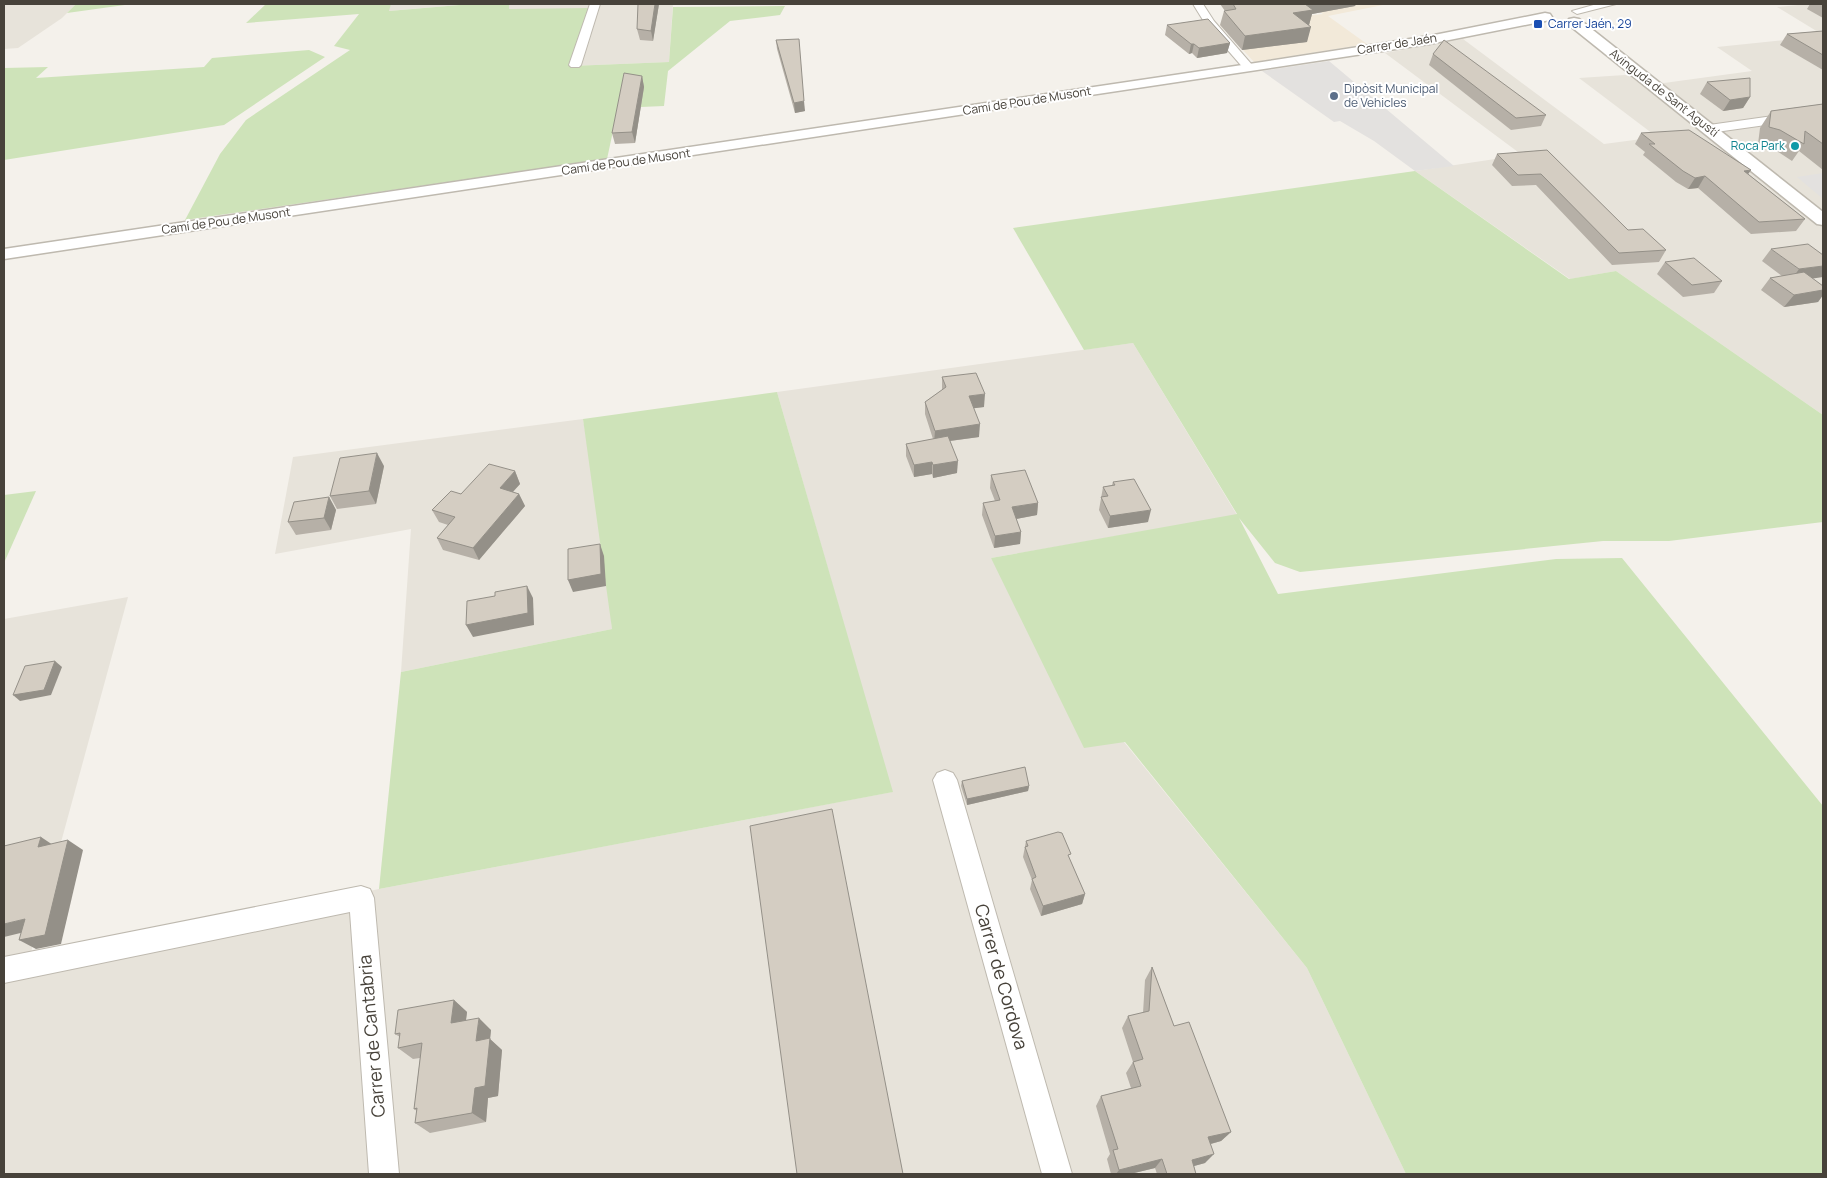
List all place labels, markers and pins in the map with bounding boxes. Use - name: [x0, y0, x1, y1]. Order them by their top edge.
- place label: Carrer Jaén, 29: [1548, 15, 1632, 32]
- marker: Carrer Jaén, 29: [1532, 18, 1544, 30]
- place label: Dipòsit Municipal de Vehicles: [1344, 80, 1438, 111]
- marker: Dipòsit Municipal de Vehicles: [1328, 90, 1340, 102]
- place label: Roca Park: [1731, 137, 1786, 154]
- marker: Roca Park: [1789, 140, 1801, 152]

